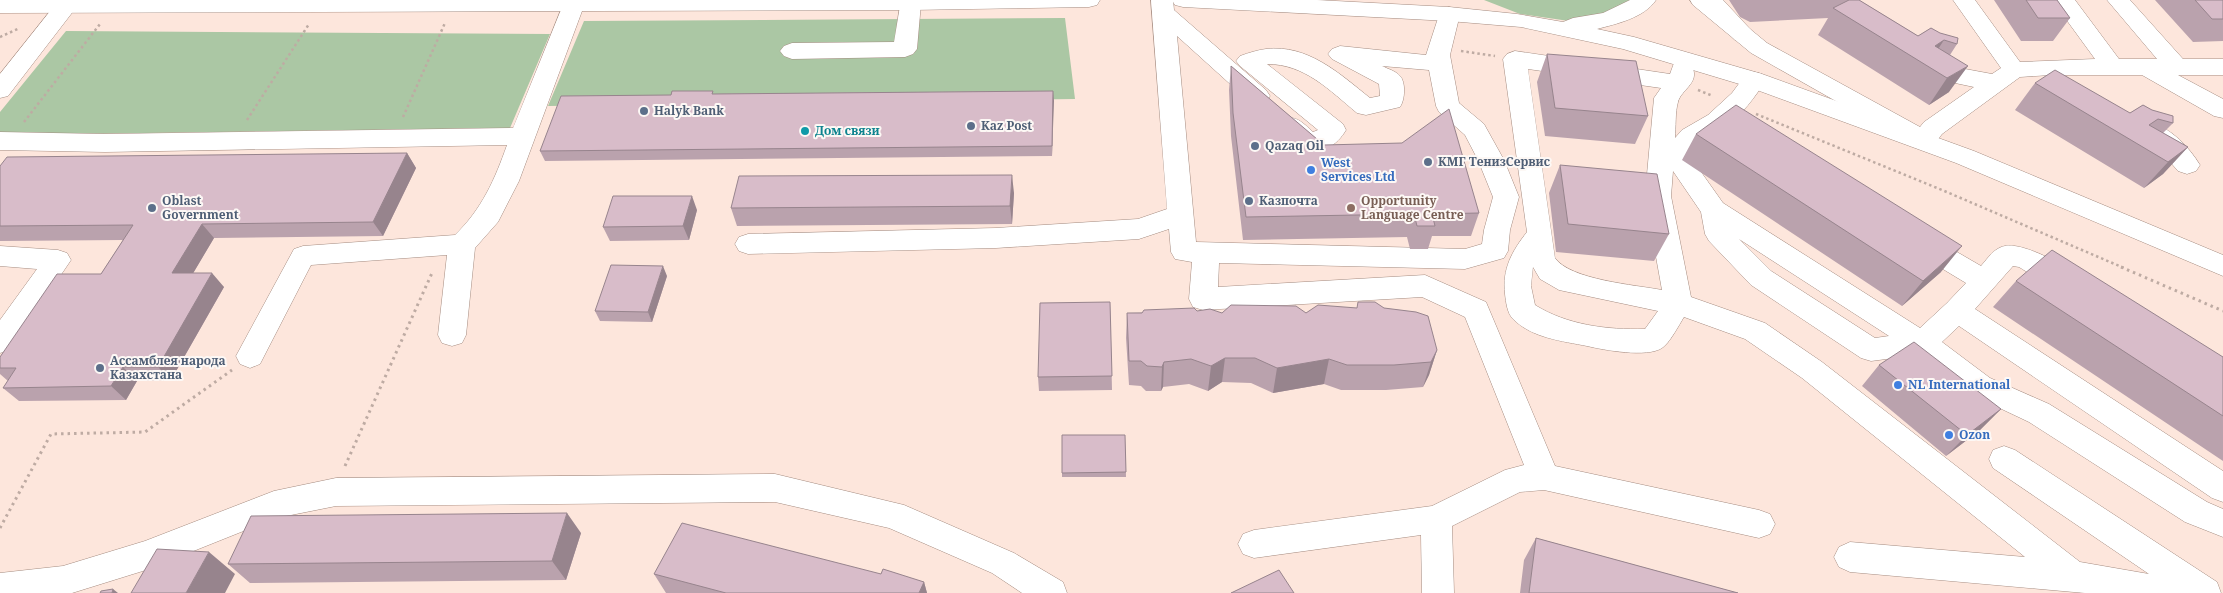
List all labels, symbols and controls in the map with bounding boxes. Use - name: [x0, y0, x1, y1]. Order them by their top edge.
- place label: Halyk Bank: [654, 102, 724, 119]
- marker: Halyk Bank: [638, 105, 650, 117]
- place label: Kaz Post: [981, 117, 1032, 134]
- marker: Kaz Post: [965, 120, 977, 132]
- place label: Дом связи: [815, 122, 880, 139]
- marker: Дом связи: [799, 125, 811, 137]
- place label: Qazaq Oil: [1265, 137, 1325, 154]
- marker: Qazaq Oil: [1249, 140, 1261, 152]
- place label: КМГ ТенизСервис: [1438, 153, 1550, 170]
- place label: West Services Ltd: [1321, 154, 1395, 185]
- marker: КМГ ТенизСервис: [1422, 156, 1434, 168]
- marker: West Services Ltd: [1305, 164, 1317, 176]
- place label: Oblast Government: [162, 192, 239, 223]
- place label: Казпочта: [1259, 192, 1318, 209]
- place label: Opportunity Language Centre: [1361, 192, 1464, 223]
- marker: Казпочта: [1243, 195, 1255, 207]
- marker: Oblast Government: [146, 202, 158, 214]
- marker: Opportunity Language Centre: [1345, 202, 1357, 214]
- place label: Ассамблея народа Казахстана: [110, 352, 226, 383]
- marker: Ассамблея народа Казахстана: [94, 362, 106, 374]
- place label: NL International: [1908, 376, 2011, 393]
- marker: NL International: [1892, 379, 1904, 391]
- place label: Ozon: [1959, 426, 1990, 443]
- marker: Ozon: [1943, 429, 1955, 441]

